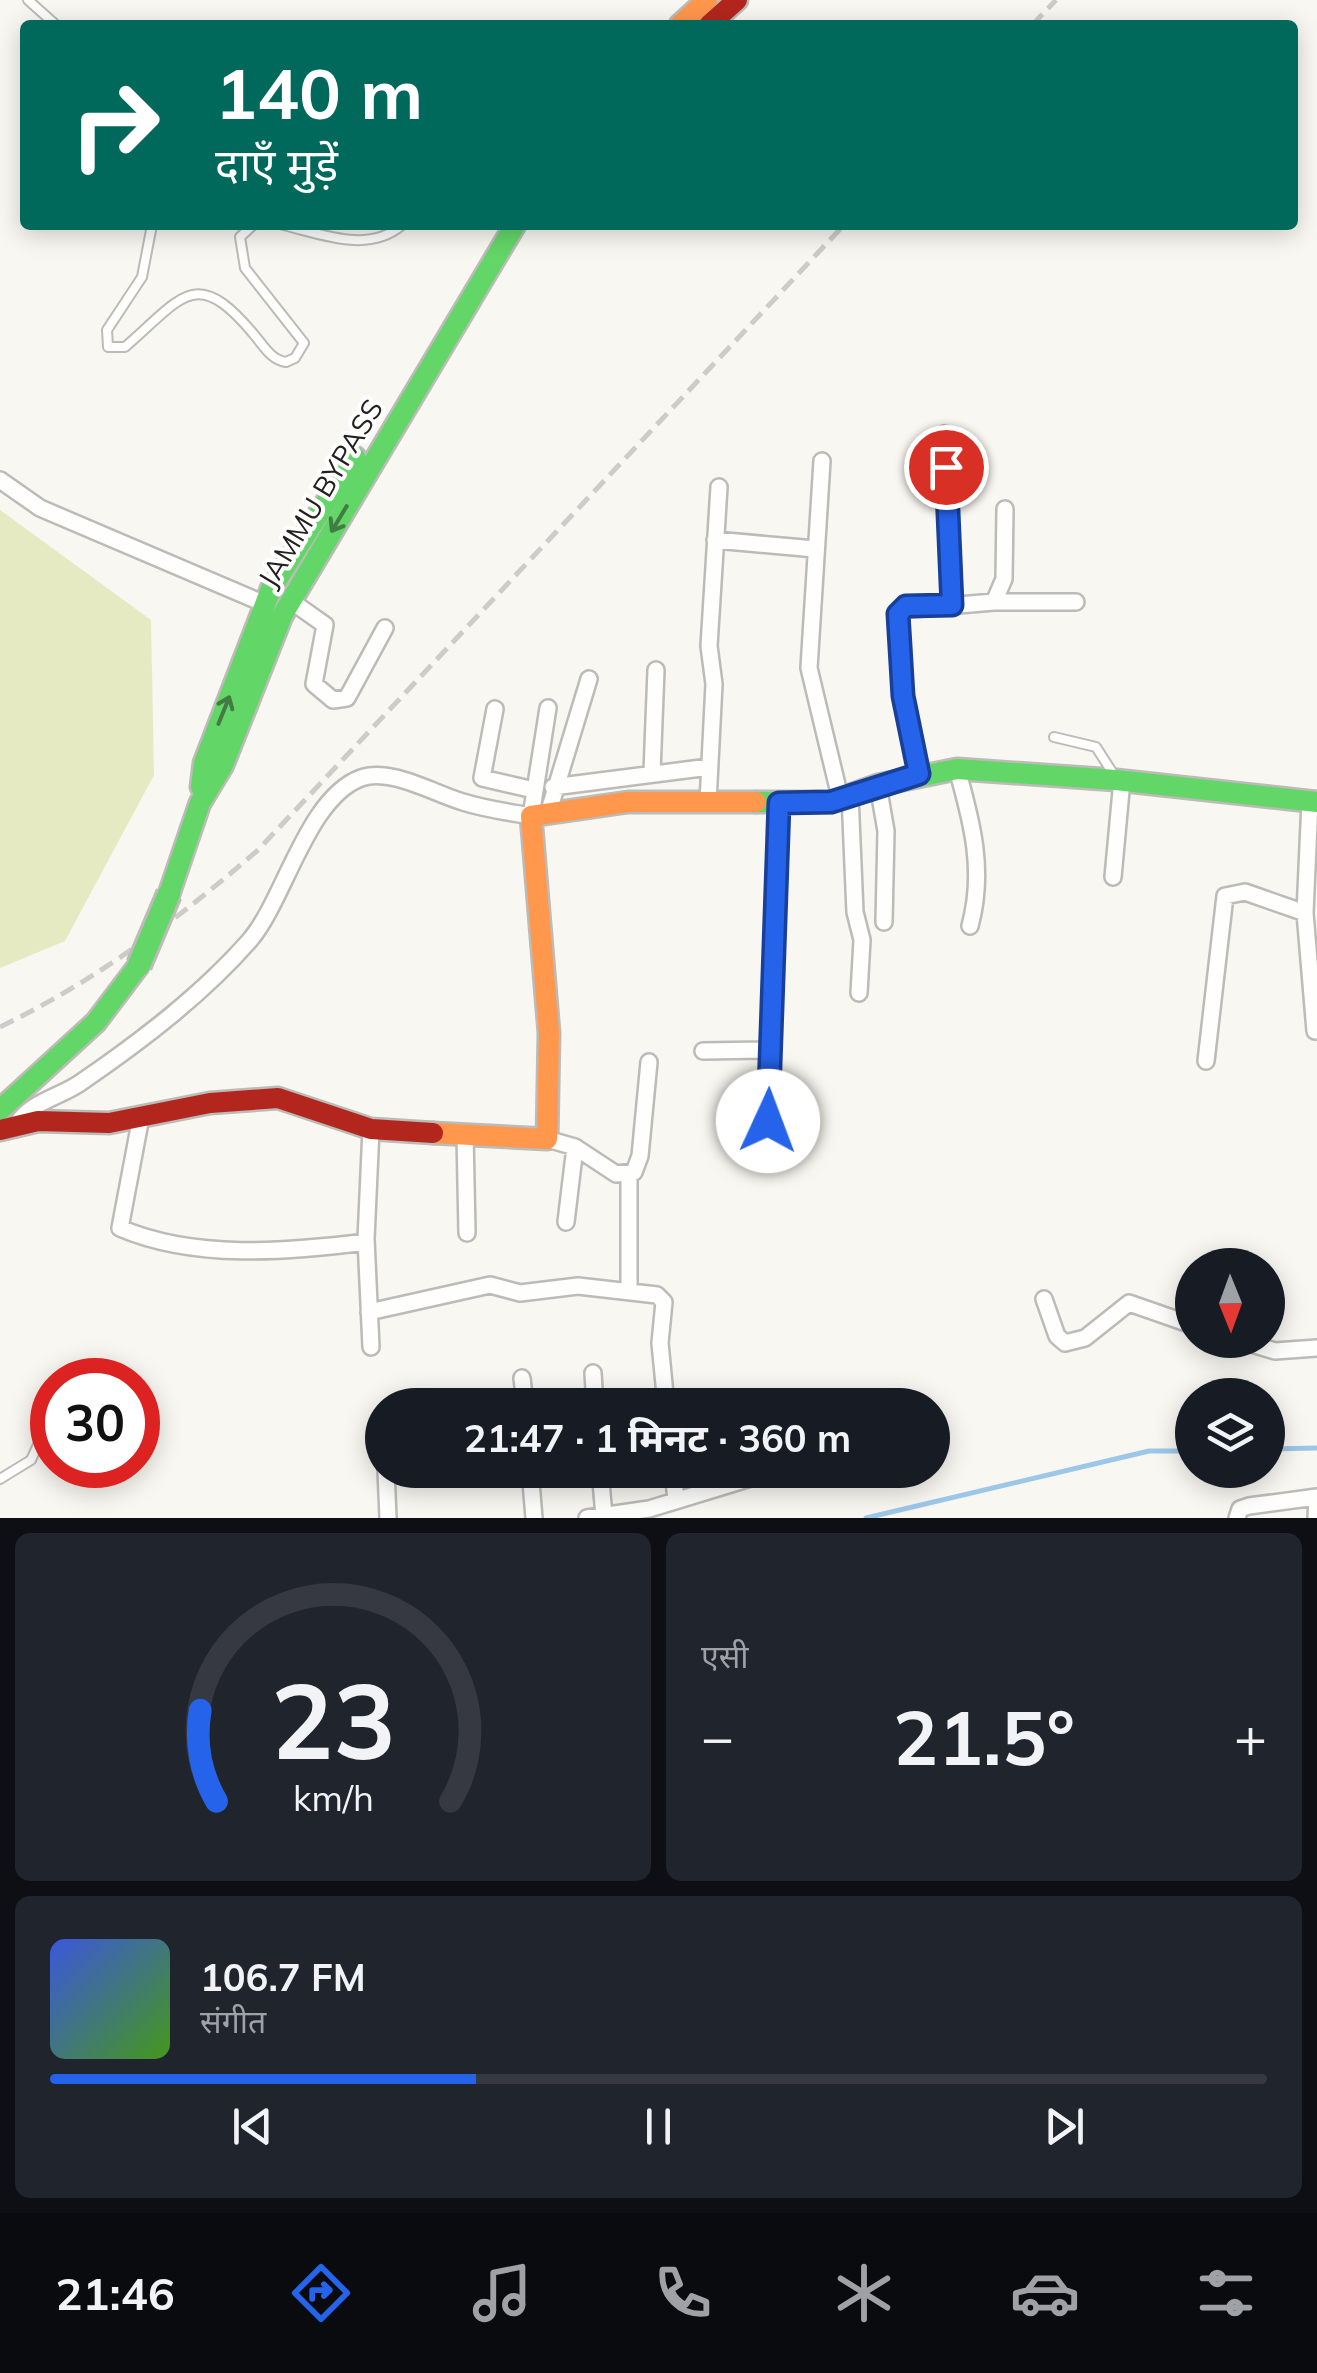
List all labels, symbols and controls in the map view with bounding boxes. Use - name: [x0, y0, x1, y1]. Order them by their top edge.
- text: 140 m: [215, 49, 423, 137]
- icon: right: [50, 60, 180, 190]
- text: दाएँ मुड़ें: [215, 136, 338, 192]
- street label: JAMMU BYPASS: [250, 393, 390, 593]
- pin: [904, 425, 989, 510]
- icon: arrive: [919, 440, 974, 495]
- one-way arrow: [329, 504, 349, 533]
- one-way arrow: [216, 695, 234, 725]
- position arrow: [716, 1069, 820, 1173]
- north arrow: [1175, 1248, 1285, 1358]
- map controls: [1175, 1248, 1285, 1488]
- speed limit sign: 30: [30, 1358, 160, 1488]
- button: layers: [1175, 1378, 1285, 1488]
- text: 21:47 · 1 मिनट · 360 m: [464, 1414, 851, 1462]
- text: एसी: [701, 1636, 749, 1676]
- text: 23: [271, 1654, 395, 1785]
- text: 21.5°: [893, 1690, 1075, 1784]
- text: −: [701, 1702, 734, 1771]
- text: +: [1234, 1702, 1267, 1771]
- text: km/h: [293, 1775, 373, 1820]
- text: 106.7 FM: [200, 1953, 366, 2001]
- text: संगीत: [200, 2001, 266, 2041]
- icon: previous: [225, 2099, 280, 2154]
- icon: pause: [631, 2099, 686, 2154]
- icon: next: [1037, 2099, 1092, 2154]
- icon: directions: [286, 2258, 356, 2328]
- icon: music: [467, 2258, 537, 2328]
- icon: phone: [648, 2258, 718, 2328]
- icon: climate: [829, 2258, 899, 2328]
- icon: car: [1010, 2258, 1080, 2328]
- icon: filters: [1191, 2258, 1261, 2328]
- text: 21:46: [56, 2265, 175, 2321]

